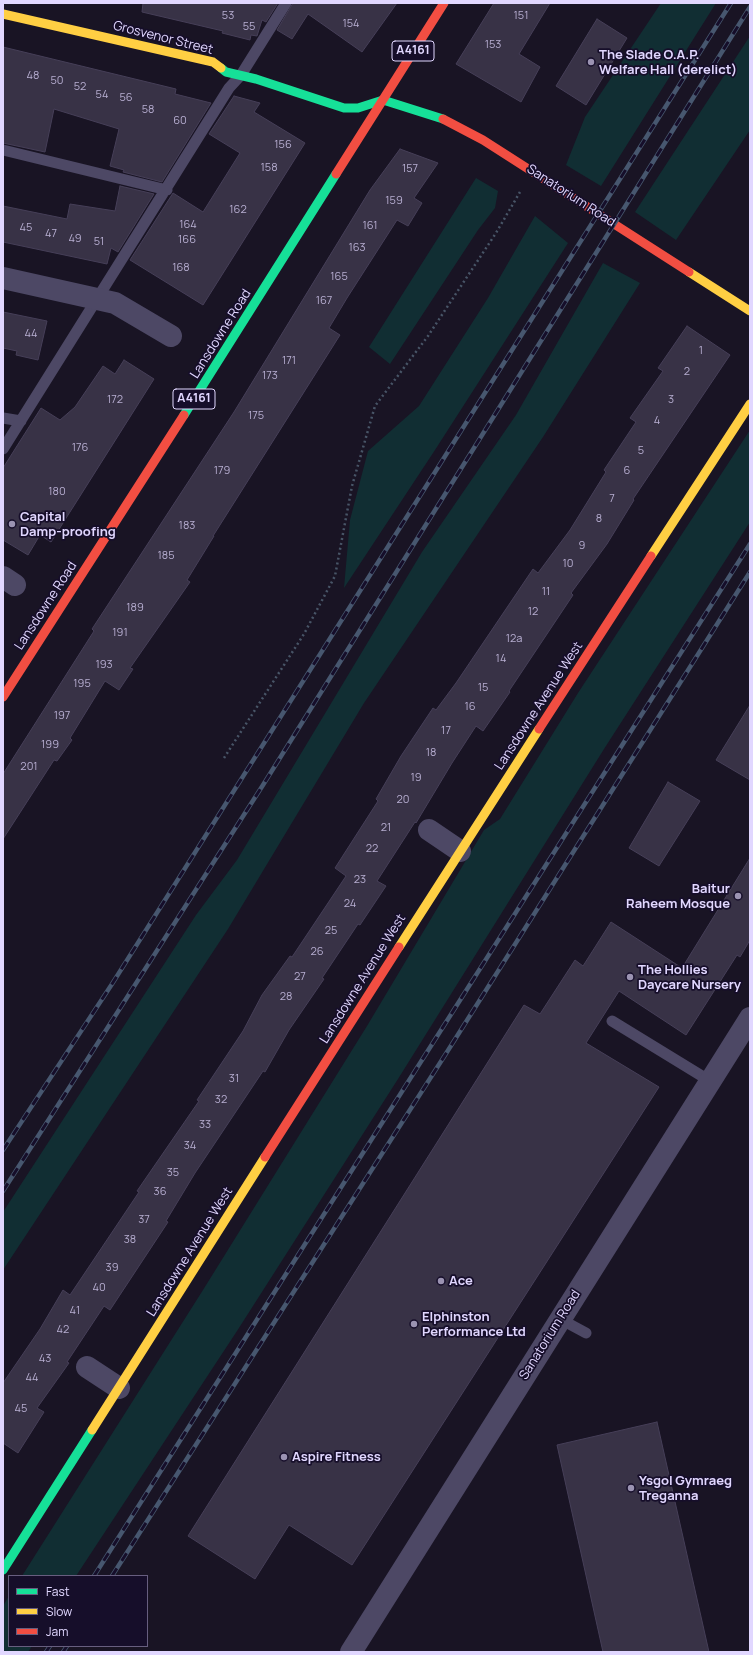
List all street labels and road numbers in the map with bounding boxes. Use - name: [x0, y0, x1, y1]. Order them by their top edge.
- street label: Grosvenor Street: [111, 18, 215, 58]
- road number: A4161: [392, 41, 434, 61]
- street label: Sanatorium Road: [524, 161, 618, 231]
- street label: Lansdowne Road: [187, 287, 255, 381]
- road number: A4161: [173, 389, 215, 409]
- street label: Lansdowne Road: [12, 559, 80, 653]
- street label: Lansdowne Avenue West: [492, 639, 586, 773]
- street label: Lansdowne Avenue West: [317, 911, 409, 1047]
- street label: Lansdowne Avenue West: [144, 1184, 236, 1320]
- street label: Sanatorium Road: [516, 1287, 584, 1383]

